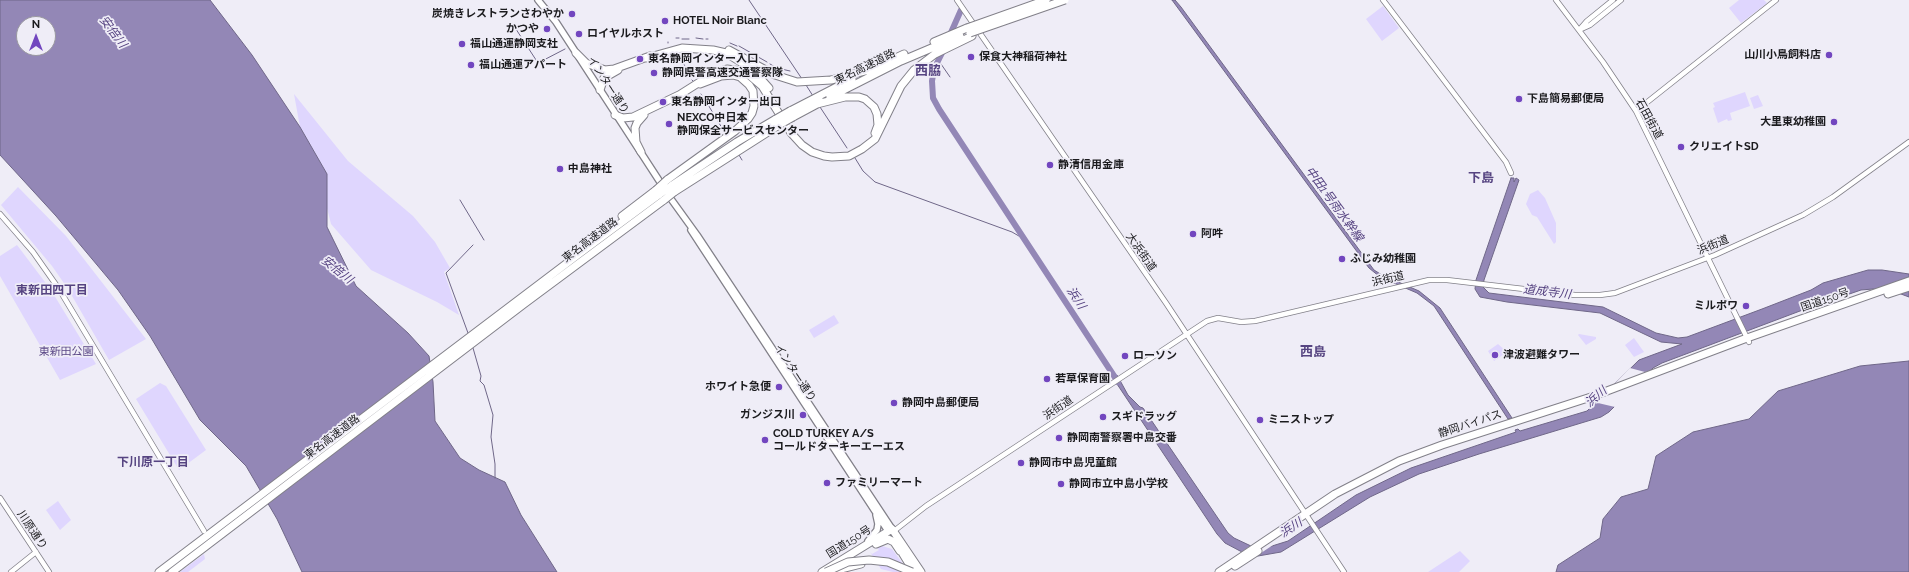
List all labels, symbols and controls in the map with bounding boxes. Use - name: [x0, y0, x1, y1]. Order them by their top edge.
- place label: 炭焼きレストランさわやか: [432, 7, 564, 21]
- marker: 炭焼きレストランさわやか: [567, 9, 577, 19]
- water label: 安倍川: [96, 13, 130, 51]
- place label: HOTEL Noir Blanc: [673, 14, 767, 28]
- north arrow: [16, 16, 56, 56]
- marker: HOTEL Noir Blanc: [660, 16, 670, 26]
- text: N: [32, 18, 40, 31]
- place label: かつや: [506, 22, 539, 36]
- marker: かつや: [542, 24, 552, 34]
- place label: ロイヤルホスト: [587, 27, 664, 41]
- marker: ロイヤルホスト: [574, 29, 584, 39]
- place label: 福山通運静岡支社: [470, 37, 558, 51]
- marker: 福山通運静岡支社: [457, 39, 467, 49]
- street label: 東名高速道路: [832, 47, 898, 87]
- place label: 山川小鳥飼料店: [1744, 48, 1821, 62]
- place label: 保食大神稲荷神社: [979, 50, 1067, 64]
- marker: 山川小鳥飼料店: [1824, 50, 1834, 60]
- place label: 東名静岡インター入口: [648, 52, 758, 66]
- marker: 保食大神稲荷神社: [966, 52, 976, 62]
- street label: インター通り: [584, 54, 632, 116]
- marker: 東名静岡インター入口: [635, 54, 645, 64]
- place label: 福山通運アパート: [479, 58, 567, 72]
- marker: 福山通運アパート: [466, 60, 476, 70]
- district label: 西脇: [915, 63, 941, 79]
- place label: 静岡県警高速交通警察隊: [662, 66, 783, 80]
- marker: 静岡県警高速交通警察隊: [649, 68, 659, 78]
- place label: 下島簡易郵便局: [1527, 92, 1604, 106]
- marker: 下島簡易郵便局: [1514, 94, 1524, 104]
- place label: 東名静岡インター出口: [671, 95, 781, 109]
- marker: 東名静岡インター出口: [658, 97, 668, 107]
- street label: 石田街道: [1633, 97, 1665, 141]
- place label: NEXCO中日本 静岡保全サービスセンター: [677, 111, 809, 137]
- place label: 大里東幼稚園: [1760, 115, 1826, 129]
- marker: 大里東幼稚園: [1829, 117, 1839, 127]
- marker: NEXCO中日本 静岡保全サービスセンター: [664, 119, 674, 129]
- place label: クリエイトSD: [1689, 140, 1759, 154]
- marker: クリエイトSD: [1676, 142, 1686, 152]
- place label: 静清信用金庫: [1058, 158, 1124, 172]
- marker: 静清信用金庫: [1045, 160, 1055, 170]
- place label: 中島神社: [568, 162, 612, 176]
- marker: 中島神社: [555, 164, 565, 174]
- water label: 中田1号雨水幹線: [1302, 164, 1366, 244]
- district label: 下島: [1468, 170, 1494, 186]
- street label: 東名高速道路: [560, 215, 620, 265]
- place label: 阿吽: [1201, 227, 1223, 241]
- marker: 阿吽: [1188, 229, 1198, 239]
- street label: 大浜街道: [1123, 230, 1159, 274]
- street label: 浜街道: [1695, 233, 1731, 257]
- place label: ふじみ幼稚園: [1350, 252, 1416, 266]
- water label: 安倍川: [318, 253, 356, 287]
- marker: ふじみ幼稚園: [1337, 254, 1347, 264]
- street label: 浜街道: [1370, 269, 1406, 289]
- water label: 道成寺川: [1522, 282, 1572, 302]
- district label: 東新田四丁目: [16, 283, 88, 297]
- water label: 浜川: [1063, 284, 1089, 312]
- street label: 国道150号: [1799, 286, 1851, 314]
- place label: ミルポワ: [1694, 299, 1738, 313]
- marker: ミルポワ: [1741, 301, 1751, 311]
- street label: インター通り: [771, 342, 819, 404]
- district label: 西島: [1300, 344, 1326, 360]
- park label: 東新田公園: [39, 345, 93, 359]
- place label: 津波避難タワー: [1503, 348, 1580, 362]
- place label: ローソン: [1133, 349, 1177, 363]
- marker: 津波避難タワー: [1490, 350, 1500, 360]
- marker: ローソン: [1120, 351, 1130, 361]
- place label: 若草保育園: [1055, 372, 1110, 386]
- marker: 若草保育園: [1042, 374, 1052, 384]
- place label: ホワイト急便: [705, 380, 771, 394]
- marker: ホワイト急便: [774, 382, 784, 392]
- water label: 浜川: [1582, 384, 1610, 410]
- street label: 浜街道: [1041, 393, 1075, 423]
- place label: 静岡中島郵便局: [902, 396, 979, 410]
- marker: 静岡中島郵便局: [889, 398, 899, 408]
- place label: ガンジス川: [740, 408, 795, 422]
- street label: 静岡バイパス: [1437, 408, 1503, 440]
- marker: ガンジス川: [798, 410, 808, 420]
- place label: スギドラッグ: [1111, 410, 1177, 424]
- street label: 東名高速道路: [302, 412, 362, 462]
- marker: スギドラッグ: [1098, 412, 1108, 422]
- place label: ミニストップ: [1268, 413, 1334, 427]
- marker: ミニストップ: [1255, 415, 1265, 425]
- place label: COLD TURKEY A/S コールドターキーエーエス: [773, 427, 905, 453]
- place label: 静岡南警察署中島交番: [1067, 431, 1177, 445]
- marker: 静岡南警察署中島交番: [1054, 433, 1064, 443]
- marker: COLD TURKEY A/S コールドターキーエーエス: [760, 435, 770, 445]
- district label: 下川原一丁目: [117, 455, 189, 469]
- place label: 静岡市中島児童館: [1029, 456, 1117, 470]
- marker: 静岡市中島児童館: [1016, 458, 1026, 468]
- place label: ファミリーマート: [835, 476, 923, 490]
- place label: 静岡市立中島小学校: [1069, 477, 1168, 491]
- marker: ファミリーマート: [822, 478, 832, 488]
- marker: 静岡市立中島小学校: [1056, 479, 1066, 489]
- street label: 川原通り: [14, 508, 50, 552]
- water label: 浜川: [1277, 515, 1305, 541]
- street label: 国道150号: [824, 523, 874, 561]

